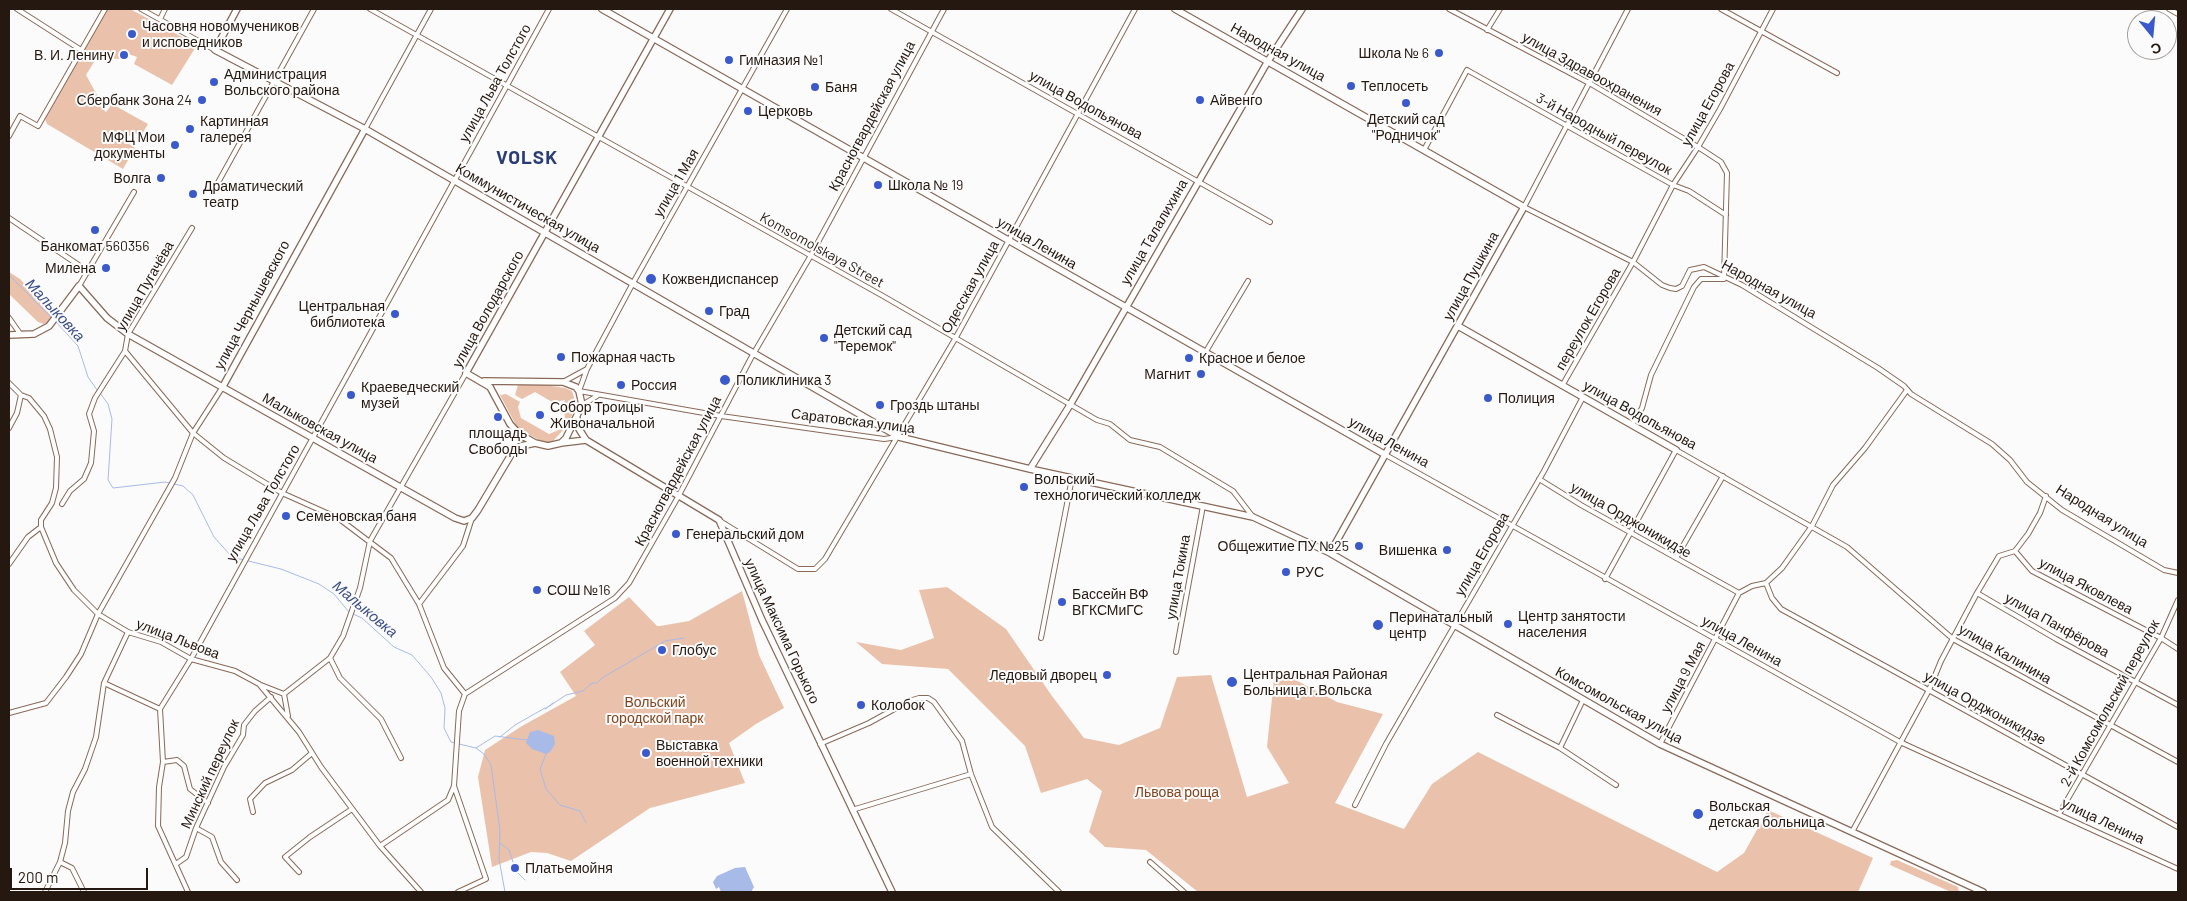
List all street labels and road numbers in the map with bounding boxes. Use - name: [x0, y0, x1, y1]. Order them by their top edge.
- street label: Народная улица: [1228, 19, 1328, 85]
- street label: улица Льва Толстого: [456, 21, 534, 145]
- street label: улица Здравоохранения: [1519, 28, 1665, 120]
- street label: Красногвардейская улица: [825, 38, 919, 194]
- street label: улица Егорова: [1678, 59, 1738, 149]
- street label: улица Водопьянова: [1026, 67, 1146, 143]
- street label: 3-й Народный переулок: [1533, 90, 1675, 178]
- street label: улица 1 Мая: [650, 146, 702, 220]
- street label: Коммунистическая улица: [453, 160, 603, 256]
- street label: улица Талалихина: [1117, 176, 1191, 288]
- street label: Komsomolskaya Street: [757, 209, 887, 291]
- street label: улица Ленина: [994, 213, 1080, 273]
- street label: улица Пушкина: [1440, 229, 1502, 323]
- street label: улица Пугачёва: [113, 238, 177, 334]
- street label: улица Чернышевского: [211, 238, 293, 372]
- street label: Одесская улица: [938, 238, 1002, 336]
- street label: улица Володарского: [449, 248, 527, 370]
- street label: Народная улица: [1719, 256, 1819, 322]
- street label: переулок Егорова: [1552, 265, 1624, 373]
- street label: улица Водопьянова: [1580, 377, 1700, 453]
- street label: Малыковская улица: [259, 389, 381, 467]
- street label: Красногвардейская улица: [631, 393, 725, 549]
- street label: Саратовская улица: [790, 405, 916, 437]
- street label: улица Ленина: [1346, 413, 1432, 471]
- street label: улица Льва Толстого: [223, 441, 303, 565]
- street label: улица Орджоникидзе: [1568, 479, 1694, 561]
- street label: Народная улица: [2053, 481, 2151, 551]
- street label: улица Егорова: [1451, 509, 1513, 599]
- street label: улица Токина: [1162, 533, 1194, 621]
- street label: улица Яковлева: [2036, 554, 2136, 618]
- street label: улица Максима Горького: [741, 556, 823, 706]
- street label: улица Панфёрова: [2002, 589, 2112, 661]
- street label: улица Ленина: [1699, 612, 1785, 670]
- street label: улица Львова: [134, 615, 222, 663]
- street label: 2-й Комсомольский переулок: [2057, 617, 2163, 789]
- street label: улица Калинина: [1956, 621, 2054, 687]
- street label: улица 9 Мая: [1657, 638, 1709, 716]
- street label: Комсомольская улица: [1552, 663, 1686, 747]
- street label: улица Орджоникидзе: [1921, 668, 2049, 748]
- street label: Минский переулок: [177, 717, 243, 831]
- street label: улица Ленина: [2059, 795, 2147, 847]

